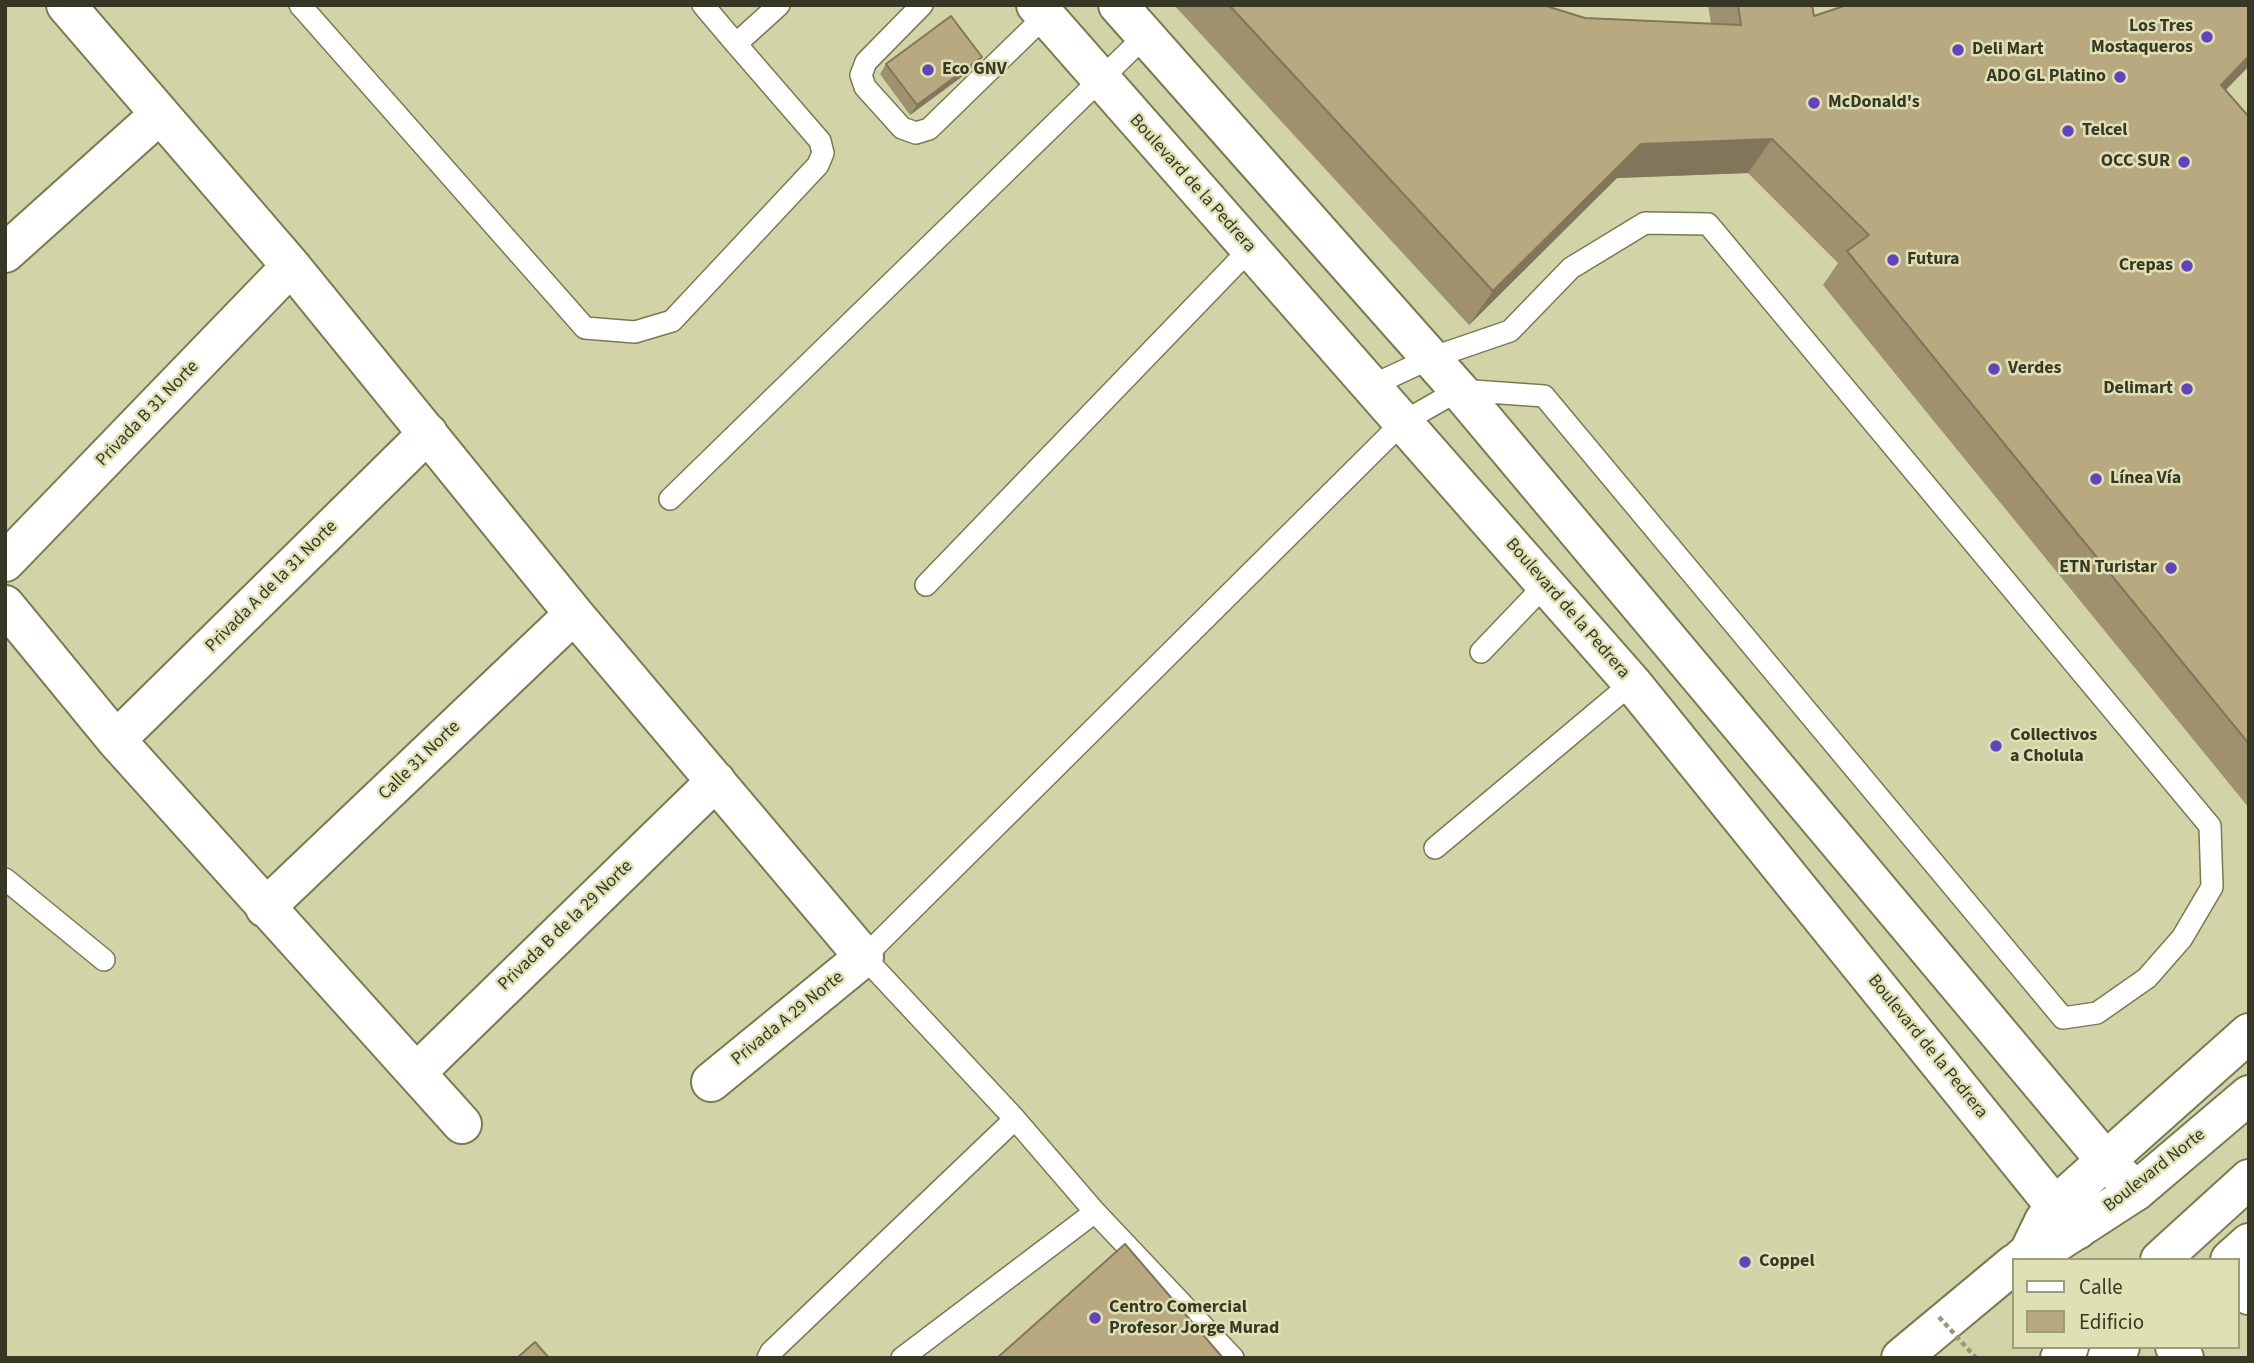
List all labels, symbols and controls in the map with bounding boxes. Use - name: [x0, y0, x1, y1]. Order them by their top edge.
- place label: Los Tres Mostaqueros: [2091, 16, 2193, 58]
- marker: Los Tres Mostaqueros: [2199, 29, 2215, 45]
- place label: Deli Mart: [1972, 39, 2044, 61]
- marker: Deli Mart: [1950, 42, 1966, 58]
- place label: Eco GNV: [942, 59, 1007, 81]
- marker: Eco GNV: [920, 62, 936, 78]
- place label: ADO GL Platino: [1987, 66, 2106, 88]
- marker: ADO GL Platino: [2112, 69, 2128, 85]
- place label: McDonald's: [1828, 92, 1920, 114]
- marker: McDonald's: [1806, 95, 1822, 111]
- street label: Boulevard de la Pedrera: [1124, 110, 1260, 258]
- place label: Telcel: [2082, 120, 2128, 142]
- marker: Telcel: [2060, 123, 2076, 139]
- place label: OCC SUR: [2101, 151, 2170, 173]
- marker: OCC SUR: [2176, 154, 2192, 170]
- place label: Futura: [1907, 249, 1960, 271]
- marker: Futura: [1885, 252, 1901, 268]
- place label: Crepas: [2119, 255, 2173, 277]
- marker: Crepas: [2179, 258, 2195, 274]
- street label: Privada B 31 Norte: [92, 357, 204, 471]
- place label: Verdes: [2008, 358, 2062, 380]
- marker: Verdes: [1986, 361, 2002, 377]
- place label: Delimart: [2103, 378, 2173, 400]
- marker: Delimart: [2179, 381, 2195, 397]
- place label: Línea Vía: [2110, 468, 2181, 490]
- marker: Línea Vía: [2088, 471, 2104, 487]
- street label: Privada A de la 31 Norte: [202, 517, 342, 657]
- street label: Boulevard de la Pedrera: [1500, 534, 1634, 684]
- place label: ETN Turistar: [2059, 557, 2157, 579]
- marker: ETN Turistar: [2163, 560, 2179, 576]
- street label: Calle 31 Norte: [375, 717, 465, 805]
- place label: Collectivos a Cholula: [2010, 725, 2097, 768]
- marker: Collectivos a Cholula: [1988, 738, 2004, 754]
- street label: Privada B de la 29 Norte: [494, 856, 638, 996]
- street label: Privada A 29 Norte: [728, 967, 848, 1071]
- street label: Boulevard de la Pedrera: [1862, 971, 1992, 1123]
- street label: Boulevard Norte: [2100, 1125, 2210, 1217]
- place label: Coppel: [1759, 1251, 1815, 1273]
- marker: Coppel: [1737, 1254, 1753, 1270]
- legend: [2012, 1258, 2240, 1349]
- text: Calle: [2079, 1272, 2123, 1302]
- place label: Centro Comercial Profesor Jorge Murad: [1109, 1297, 1279, 1340]
- text: Edificio: [2079, 1307, 2144, 1337]
- marker: Centro Comercial Profesor Jorge Murad: [1087, 1310, 1103, 1326]

